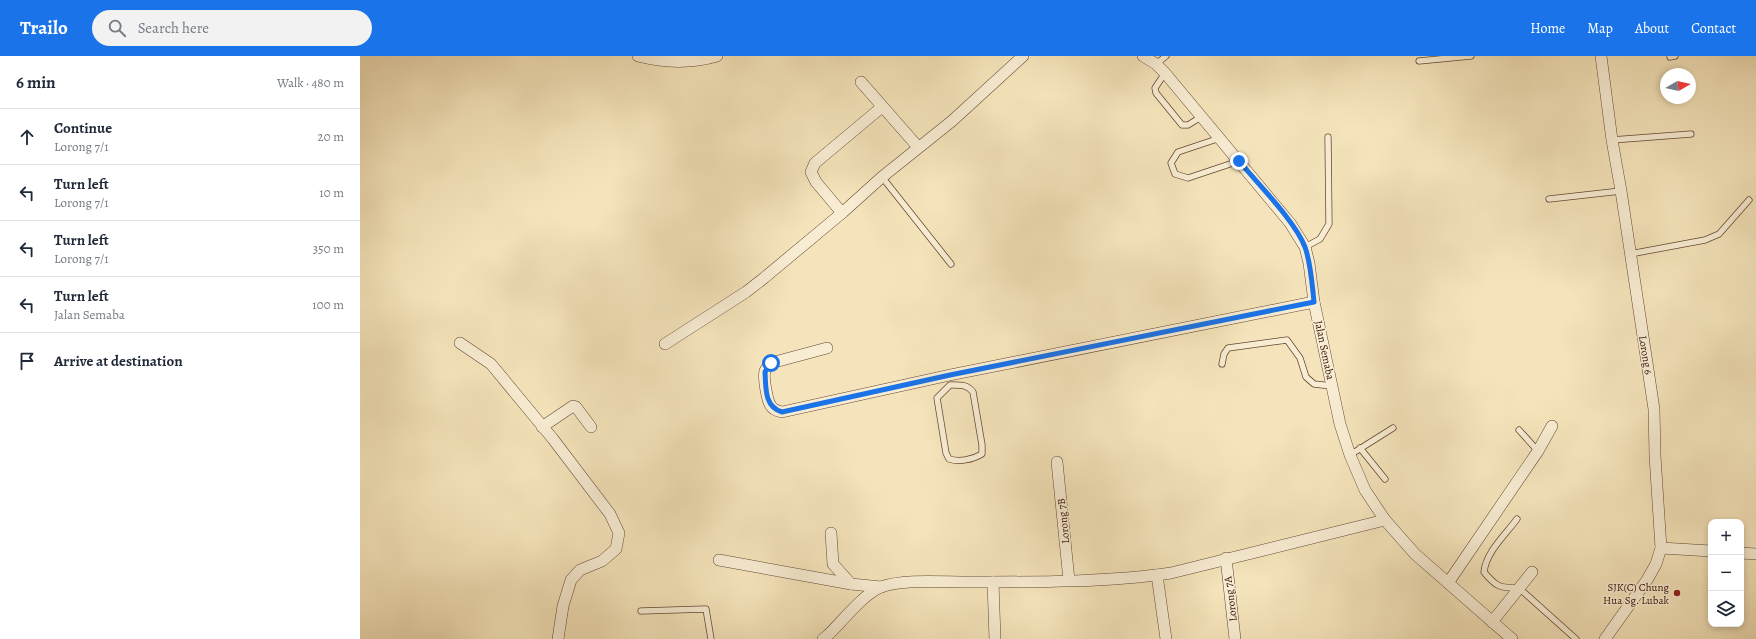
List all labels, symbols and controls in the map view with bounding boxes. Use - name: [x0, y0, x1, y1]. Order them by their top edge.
- search box: [92, 10, 372, 46]
- text: Trailo: [20, 15, 68, 41]
- icon: search: [106, 17, 128, 39]
- text: Search here: [138, 18, 209, 38]
- text: Home: [1530, 19, 1565, 38]
- text: Map: [1587, 19, 1613, 38]
- text: About: [1635, 19, 1669, 38]
- text: Contact: [1691, 19, 1736, 38]
- north arrow: [1660, 68, 1696, 104]
- text: 6 min: [16, 71, 56, 94]
- text: Walk · 480 m: [277, 74, 344, 91]
- text: Continue: [54, 118, 112, 138]
- icon: ahead: [16, 126, 38, 148]
- text: 20 m: [318, 128, 344, 145]
- text: Lorong 7/1: [54, 138, 109, 155]
- route end: [1230, 152, 1248, 170]
- text: Turn left: [54, 174, 109, 194]
- icon: left: [16, 182, 38, 204]
- text: 10 m: [319, 184, 344, 201]
- text: Lorong 7/1: [54, 194, 109, 211]
- text: Turn left: [54, 230, 109, 250]
- icon: left: [16, 238, 38, 260]
- text: 350 m: [313, 240, 344, 257]
- text: Lorong 7/1: [54, 250, 109, 267]
- text: Turn left: [54, 286, 109, 306]
- icon: left: [16, 294, 38, 316]
- text: 100 m: [312, 296, 344, 313]
- text: Jalan Semaba: [54, 306, 125, 323]
- street label: Jalan Semaba: [1311, 319, 1338, 382]
- street label: Lorong 6: [1635, 334, 1656, 376]
- icon: arrive: [16, 350, 38, 372]
- text: Arrive at destination: [54, 351, 183, 371]
- route start: [762, 354, 780, 372]
- street label: Lorong 7B: [1054, 498, 1073, 544]
- map controls: [1708, 519, 1744, 627]
- button: +: [1708, 519, 1744, 555]
- button: −: [1708, 555, 1744, 591]
- street label: Lorong 7A: [1220, 575, 1241, 622]
- place label: SJK(C) Chung Hua Sg. Lubak: [1603, 580, 1670, 608]
- marker: SJK(C) Chung Hua Sg. Lubak: [1672, 588, 1682, 598]
- button: layers: [1708, 591, 1744, 627]

